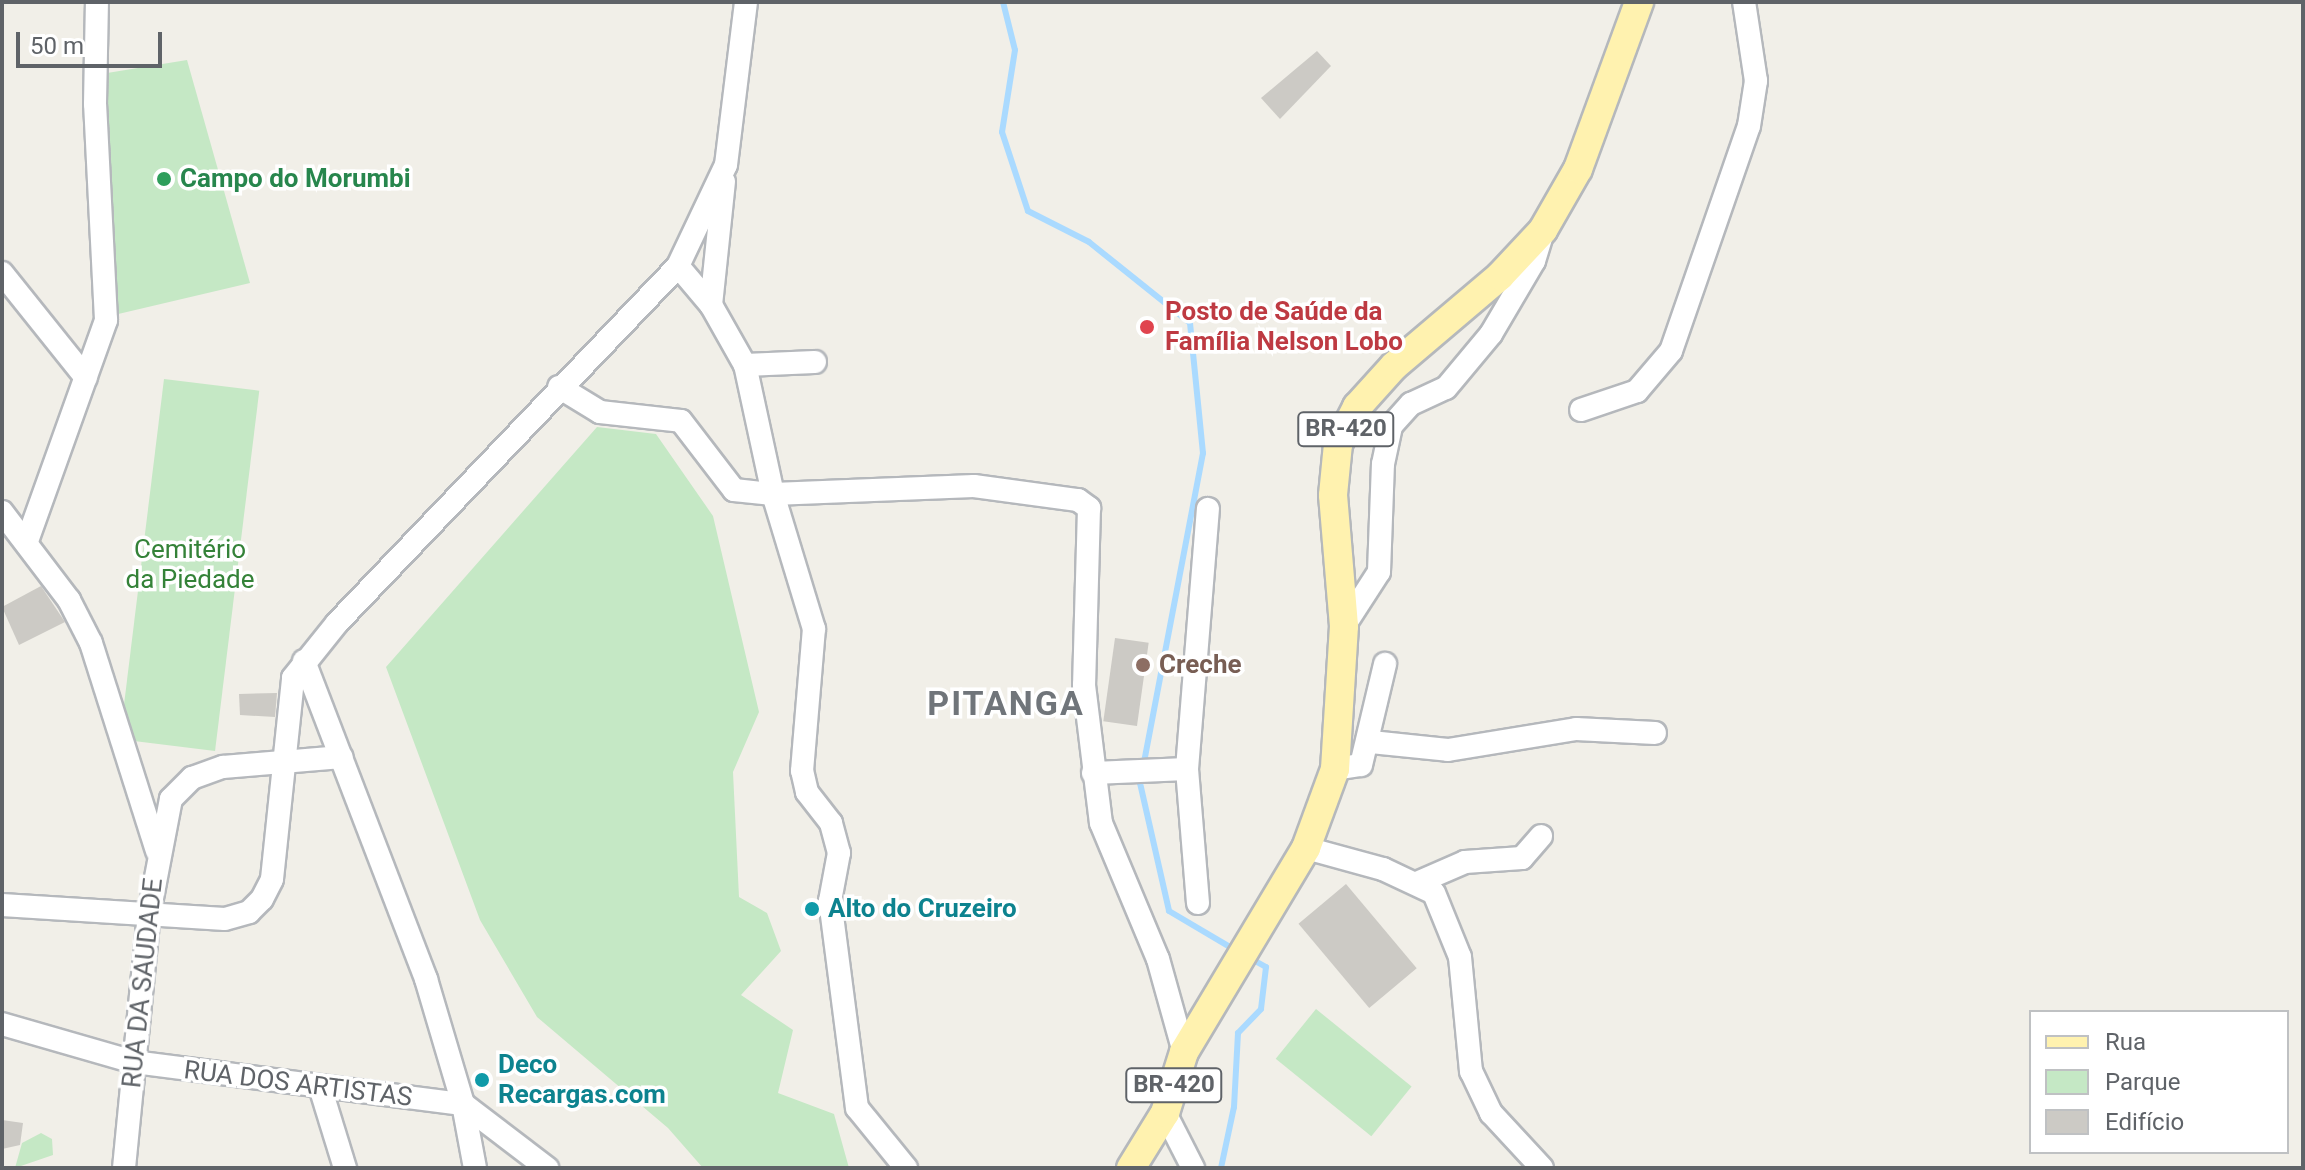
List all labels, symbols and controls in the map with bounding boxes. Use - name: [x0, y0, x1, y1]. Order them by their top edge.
- scale bar: [20, 16, 166, 66]
- text: 50 m: [30, 32, 84, 60]
- place label: Campo do Morumbi: [180, 163, 411, 195]
- marker: Campo do Morumbi: [155, 170, 173, 188]
- place label: Posto de Saúde da Família Nelson Lobo: [1165, 296, 1403, 358]
- marker: Posto de Saúde da Família Nelson Lobo: [1136, 316, 1158, 338]
- road number: BR-420: [1296, 409, 1396, 449]
- park label: Cemitério da Piedade: [125, 534, 255, 596]
- place label: Creche: [1159, 649, 1241, 681]
- marker: Creche: [1134, 656, 1152, 674]
- district label: PITANGA: [927, 684, 1085, 724]
- street label: RUA DA SAUDADE: [116, 877, 170, 1089]
- place label: Alto do Cruzeiro: [828, 893, 1017, 925]
- marker: Alto do Cruzeiro: [803, 900, 821, 918]
- legend: [2029, 1010, 2289, 1154]
- text: Rua: [2105, 1028, 2146, 1056]
- place label: Deco Recargas.com: [498, 1049, 666, 1110]
- street label: RUA DOS ARTISTAS: [182, 1055, 414, 1113]
- road number: BR-420: [1124, 1065, 1224, 1105]
- text: Parque: [2105, 1068, 2181, 1096]
- marker: Deco Recargas.com: [473, 1071, 491, 1089]
- text: Edifício: [2105, 1108, 2184, 1136]

